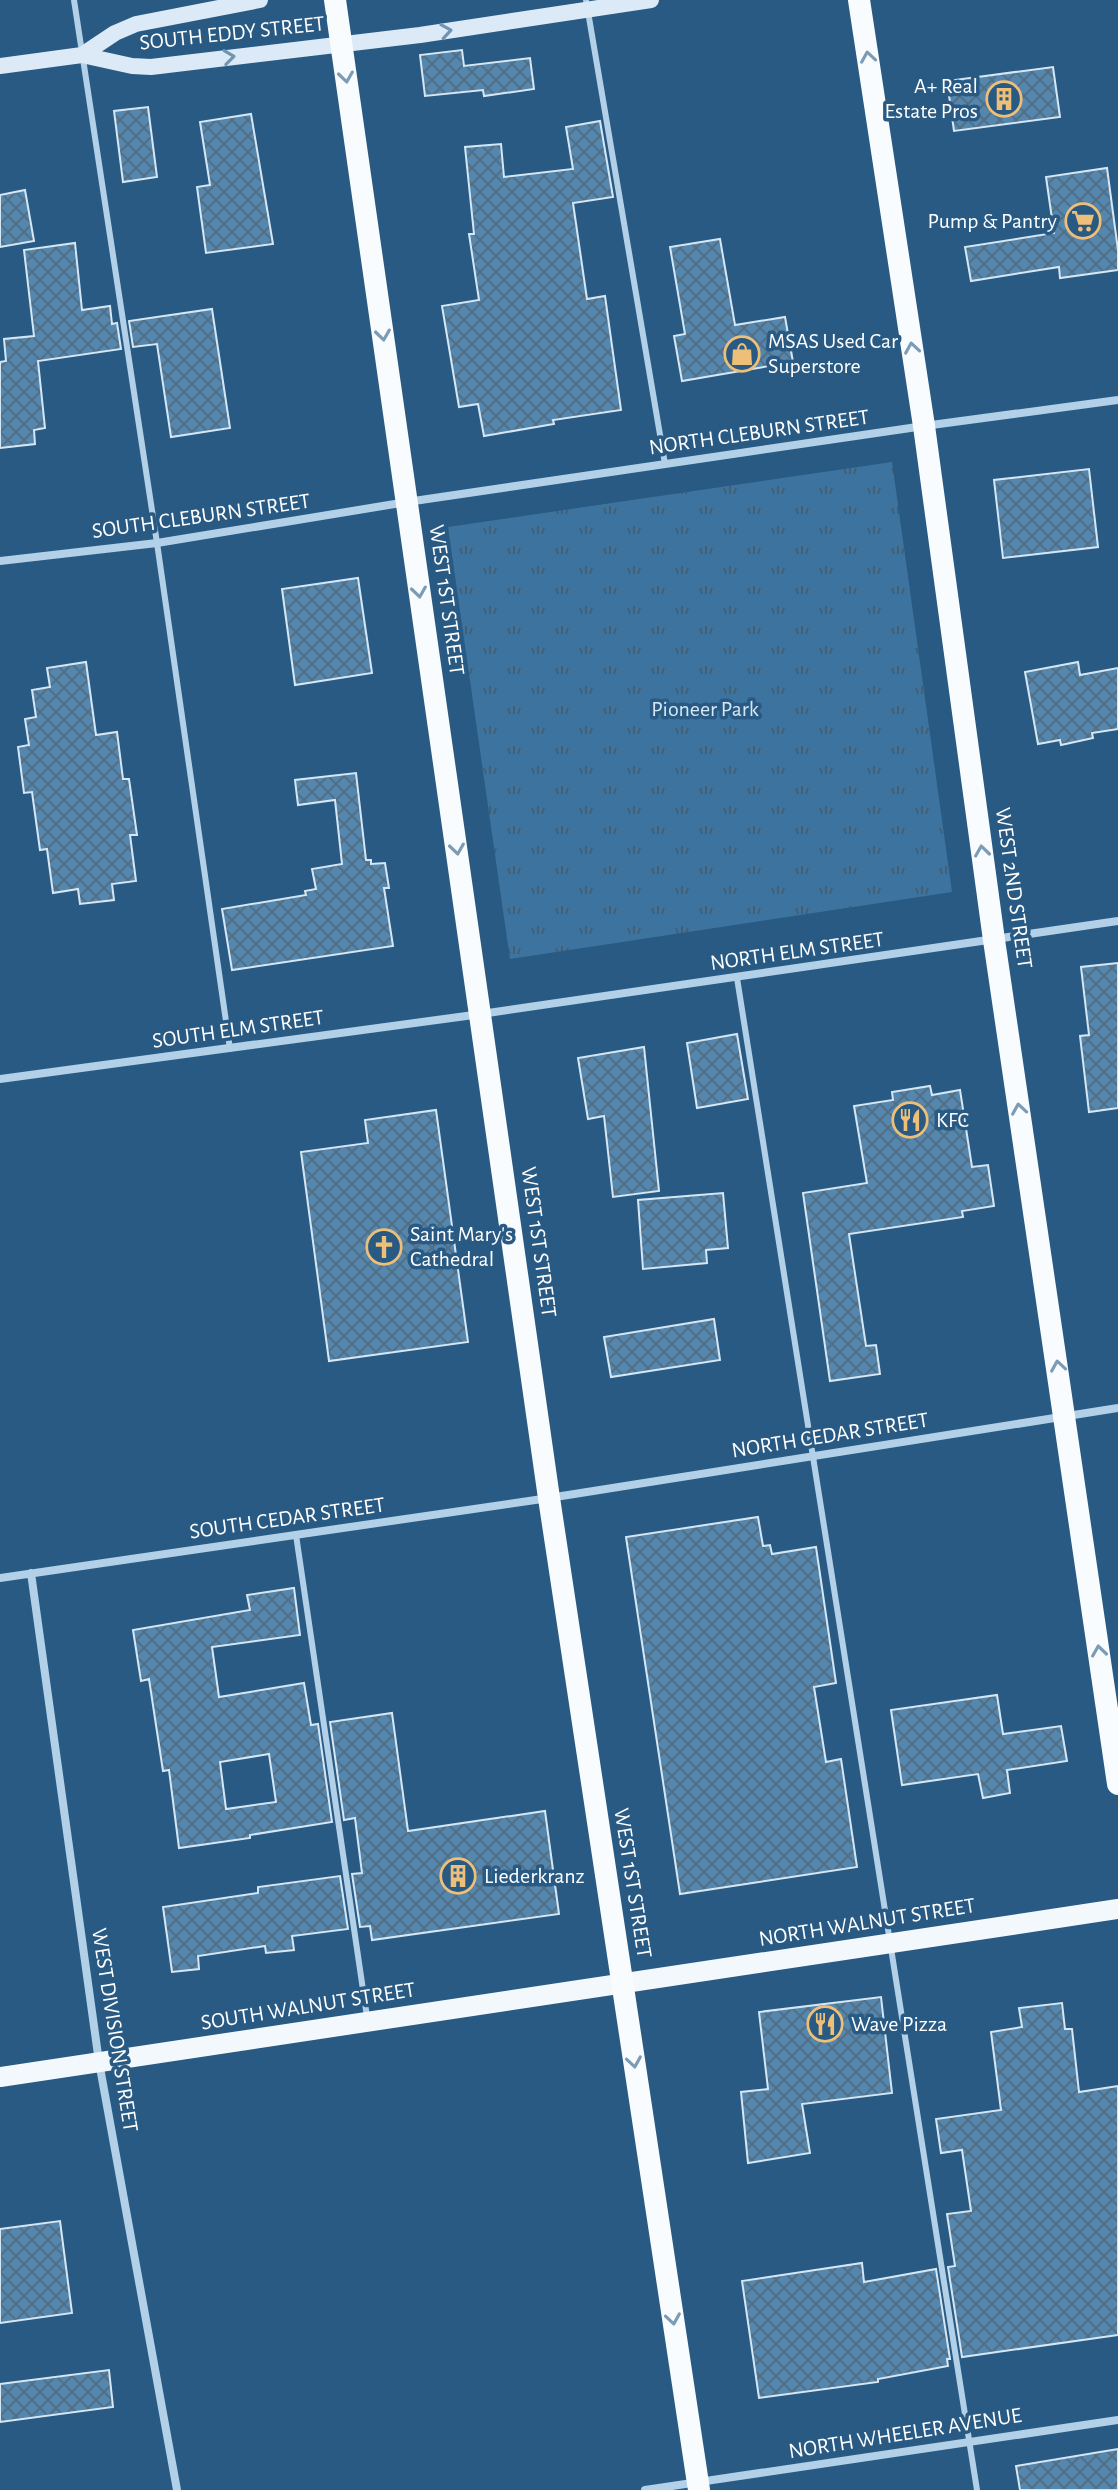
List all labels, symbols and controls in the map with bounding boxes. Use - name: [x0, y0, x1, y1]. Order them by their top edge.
- street label: SOUTH EDDY STREET: [138, 12, 326, 54]
- one-way arrow: [439, 23, 453, 40]
- one-way arrow: [222, 49, 236, 66]
- one-way arrow: [860, 50, 877, 64]
- one-way arrow: [337, 70, 354, 84]
- place label: A+ Real Estate Pros: [884, 75, 978, 122]
- building icon: A+ Real Estate Pros: [985, 80, 1023, 118]
- supermarket icon: Pump & Pantry: [1064, 202, 1102, 240]
- place label: Pump & Pantry: [928, 210, 1058, 232]
- one-way arrow: [374, 328, 391, 341]
- place label: MSAS Used Car Superstore: [768, 330, 898, 377]
- shop icon: MSAS Used Car Superstore: [723, 335, 761, 373]
- one-way arrow: [904, 342, 921, 355]
- street label: NORTH CLEBURN STREET: [647, 406, 871, 458]
- street label: SOUTH CLEBURN STREET: [90, 490, 312, 542]
- street label: WEST 1ST STREET: [426, 523, 468, 677]
- one-way arrow: [410, 585, 427, 599]
- park label: Pioneer Park: [651, 698, 759, 720]
- street label: WEST 2ND STREET: [992, 806, 1036, 970]
- one-way arrow: [448, 842, 465, 856]
- one-way arrow: [974, 845, 991, 858]
- street label: NORTH ELM STREET: [709, 928, 886, 974]
- street label: SOUTH ELM STREET: [151, 1006, 326, 1052]
- restaurant icon: KFC: [891, 1101, 929, 1139]
- one-way arrow: [1011, 1102, 1028, 1116]
- place label: KFC: [936, 1109, 969, 1131]
- street label: WEST 1ST STREET: [518, 1165, 560, 1319]
- place label: Saint Mary's Cathedral: [410, 1223, 513, 1270]
- church icon: Saint Mary's Cathedral: [365, 1228, 403, 1266]
- one-way arrow: [1050, 1359, 1067, 1373]
- street label: NORTH CEDAR STREET: [730, 1409, 930, 1461]
- street label: SOUTH CEDAR STREET: [188, 1493, 386, 1543]
- one-way arrow: [1091, 1644, 1108, 1658]
- street label: WEST 1ST STREET: [610, 1806, 656, 1960]
- building icon: Liederkranz: [439, 1857, 477, 1895]
- place label: Liederkranz: [484, 1865, 585, 1887]
- street label: NORTH WALNUT STREET: [757, 1894, 977, 1950]
- street label: WEST DIVISION STREET: [88, 1926, 142, 2134]
- street label: SOUTH WALNUT STREET: [199, 1978, 417, 2034]
- restaurant icon: Wave Pizza: [806, 2005, 844, 2043]
- place label: Wave Pizza: [851, 2013, 947, 2035]
- one-way arrow: [625, 2055, 642, 2069]
- one-way arrow: [664, 2312, 681, 2326]
- street label: NORTH WHEELER AVENUE: [787, 2404, 1023, 2462]

